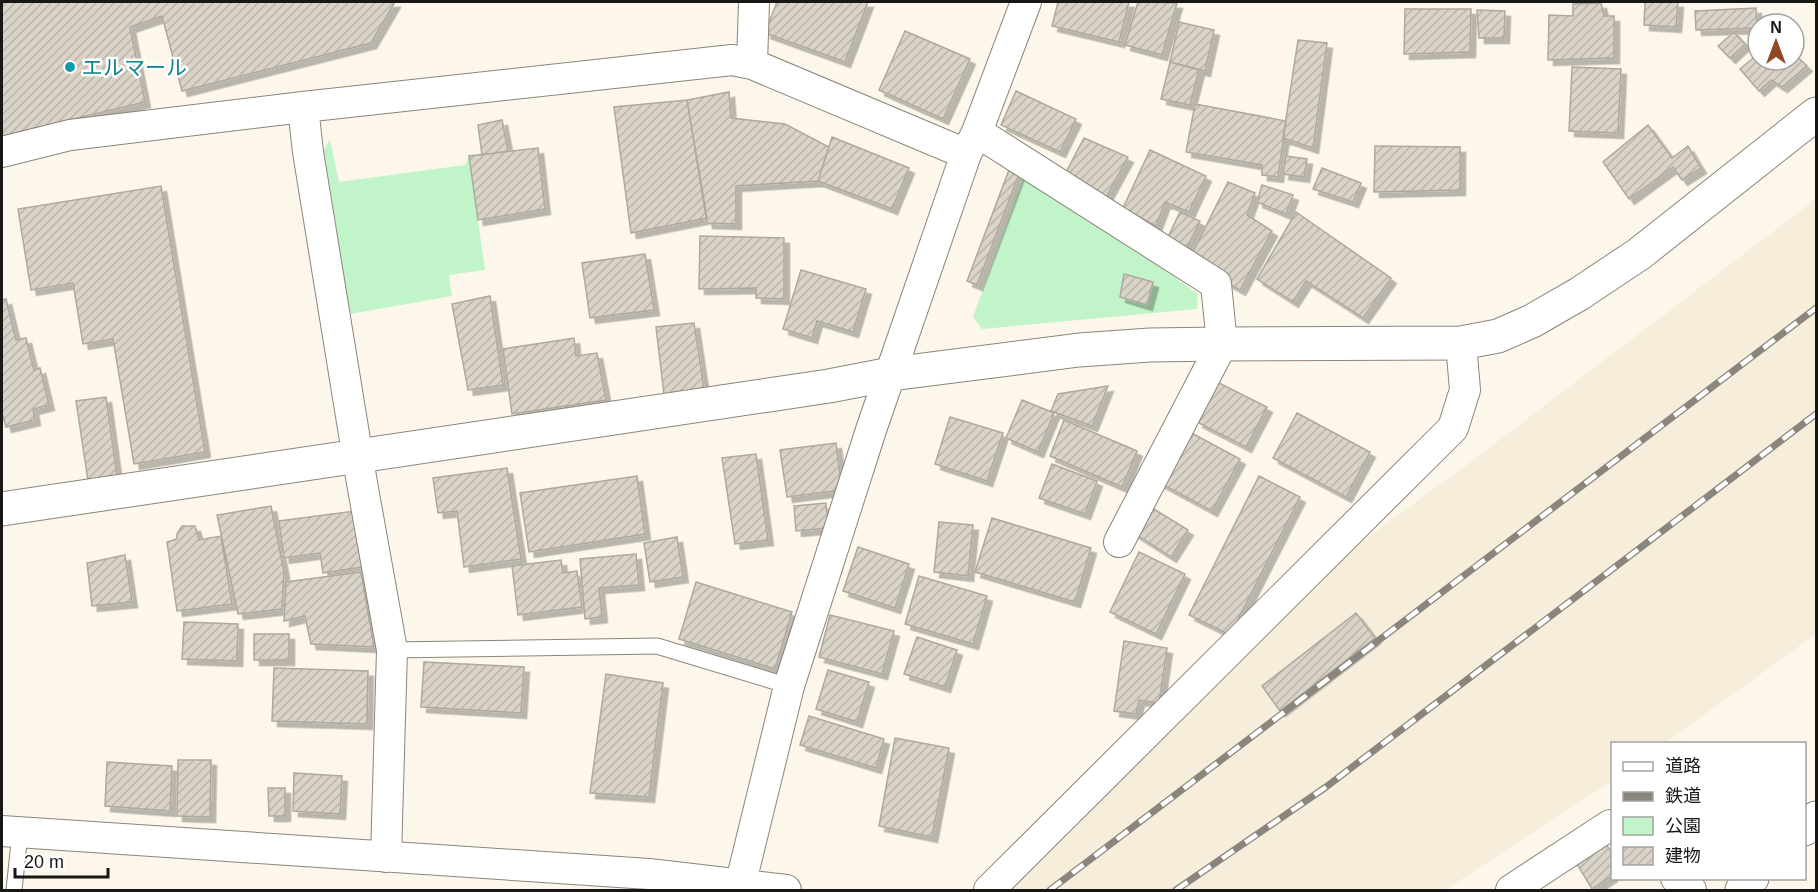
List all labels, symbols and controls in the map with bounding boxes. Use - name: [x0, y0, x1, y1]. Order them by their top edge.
- north arrow: [1746, 12, 1806, 72]
- text: N: [1770, 19, 1782, 36]
- place label: エルマール: [82, 56, 187, 79]
- marker: エルマール: [63, 60, 77, 74]
- legend: [1611, 742, 1806, 880]
- text: 道路: [1665, 756, 1701, 776]
- text: 鉄道: [1665, 786, 1701, 806]
- text: 公園: [1665, 816, 1701, 836]
- scale bar: [15, 841, 108, 879]
- text: 建物: [1665, 846, 1701, 866]
- text: 20 m: [24, 852, 64, 872]

